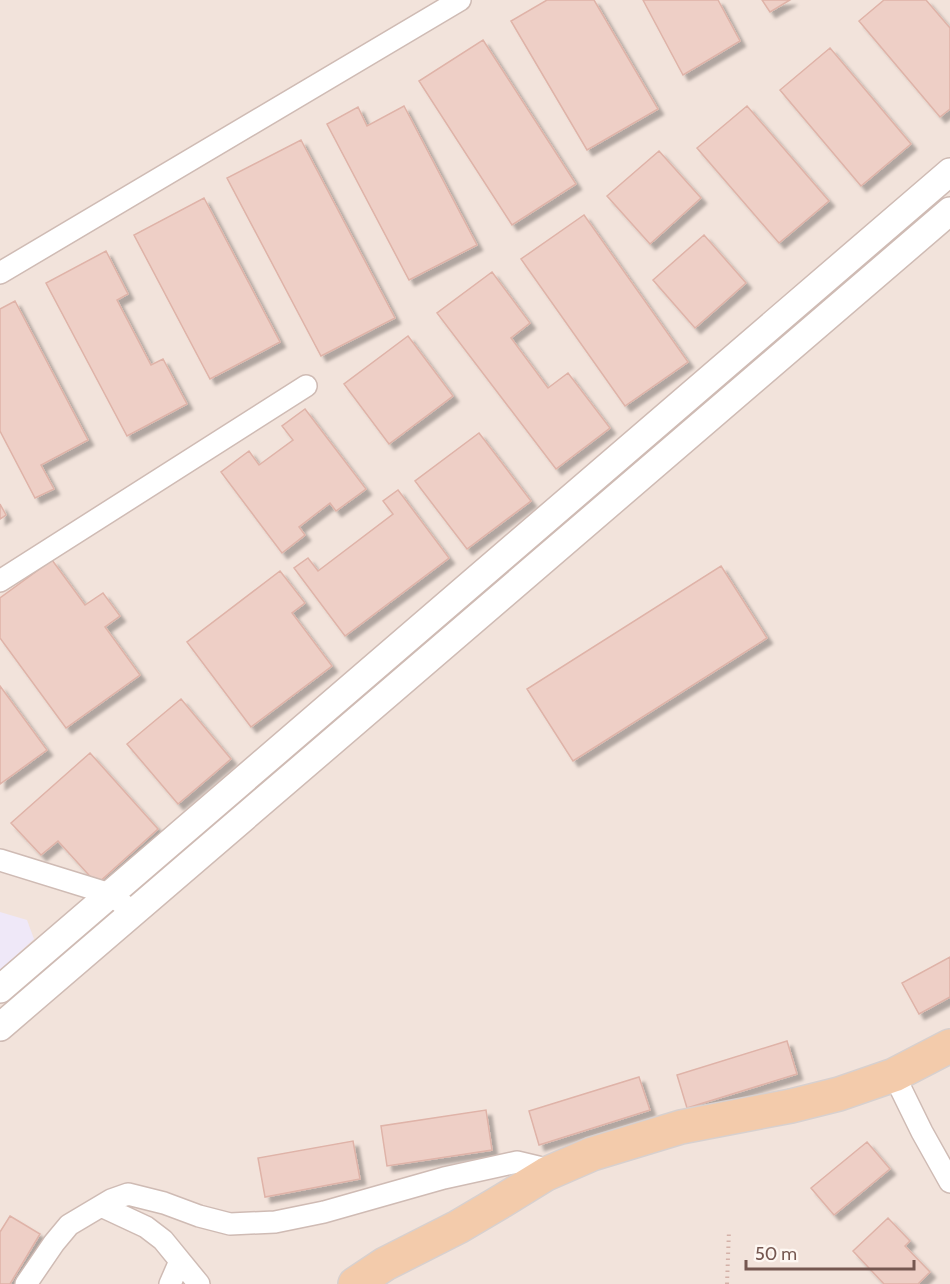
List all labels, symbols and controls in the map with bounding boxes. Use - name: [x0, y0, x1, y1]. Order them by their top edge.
- scale bar: [746, 1233, 914, 1271]
- text: 50 m: [755, 1243, 797, 1265]

